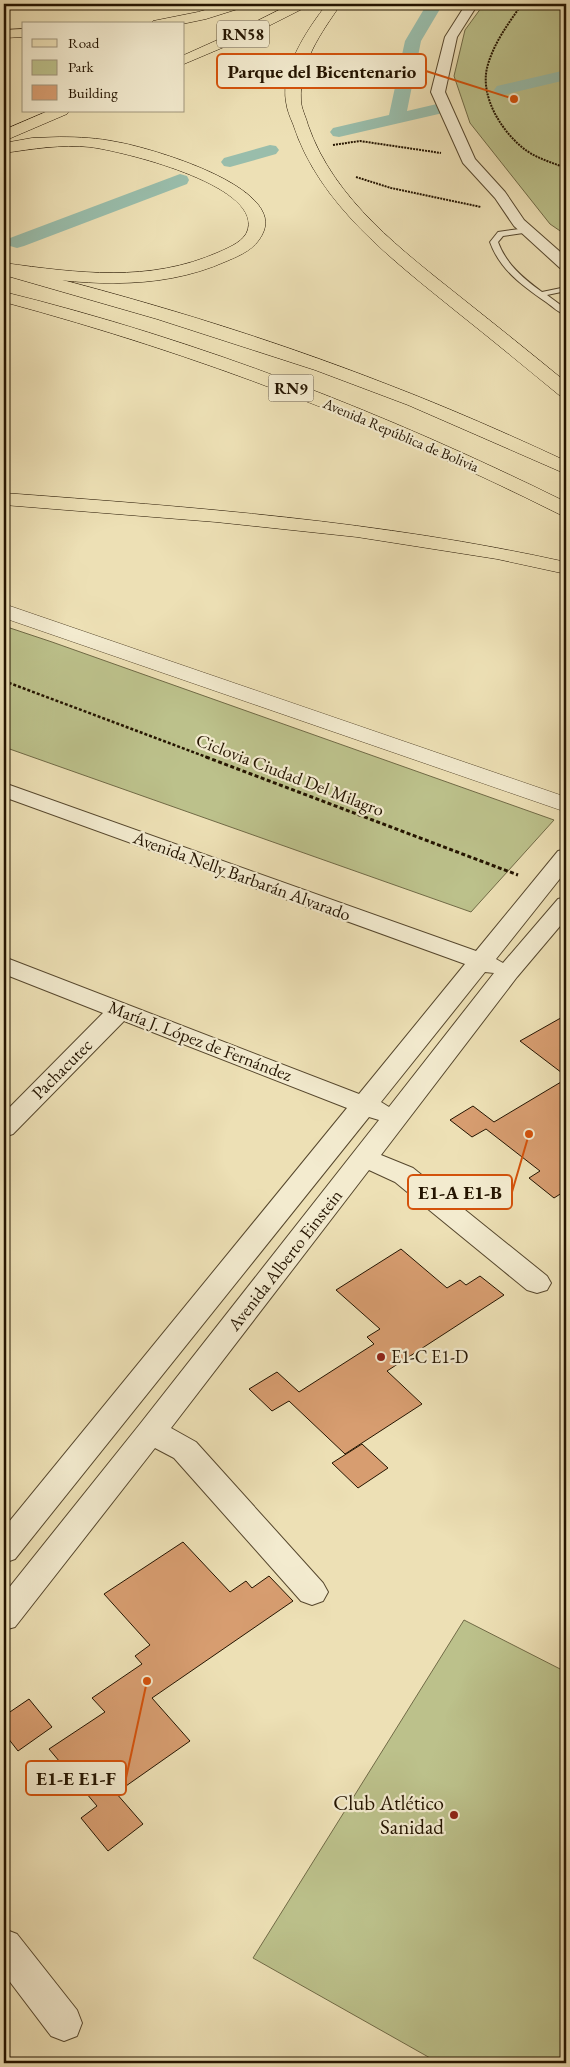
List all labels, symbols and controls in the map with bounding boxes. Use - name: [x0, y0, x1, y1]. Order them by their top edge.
- road number: RN58: [217, 20, 269, 48]
- legend: [22, 22, 185, 112]
- text: Road: [68, 33, 100, 52]
- callout: Parque del Bicentenario: [217, 54, 426, 88]
- text: Park: [68, 57, 95, 76]
- text: Parque del Bicentenario: [228, 59, 417, 84]
- text: Building: [68, 83, 118, 102]
- road number: RN9: [268, 374, 314, 402]
- street label: Avenida República de Bolivia: [320, 393, 482, 476]
- street label: Ciclovia Ciudad Del Milagro: [193, 728, 388, 821]
- street label: Avenida Nelly Barbarán Alvarado: [129, 825, 354, 926]
- street label: María J. López de Fernández: [105, 995, 295, 1086]
- street label: Pachacutec: [26, 1033, 97, 1104]
- callout: E1-A E1-B: [408, 1175, 512, 1209]
- text: E1-A E1-B: [418, 1180, 502, 1205]
- street label: Avenida Alberto Einstein: [222, 1184, 347, 1336]
- place label: E1-C E1-D: [391, 1345, 468, 1368]
- marker: E1-C E1-D: [375, 1351, 387, 1363]
- callout: E1-E E1-F: [26, 1761, 126, 1795]
- text: E1-E E1-F: [36, 1766, 117, 1791]
- place label: Club Atlético Sanidad: [333, 1789, 444, 1840]
- marker: Club Atlético Sanidad: [448, 1809, 460, 1821]

